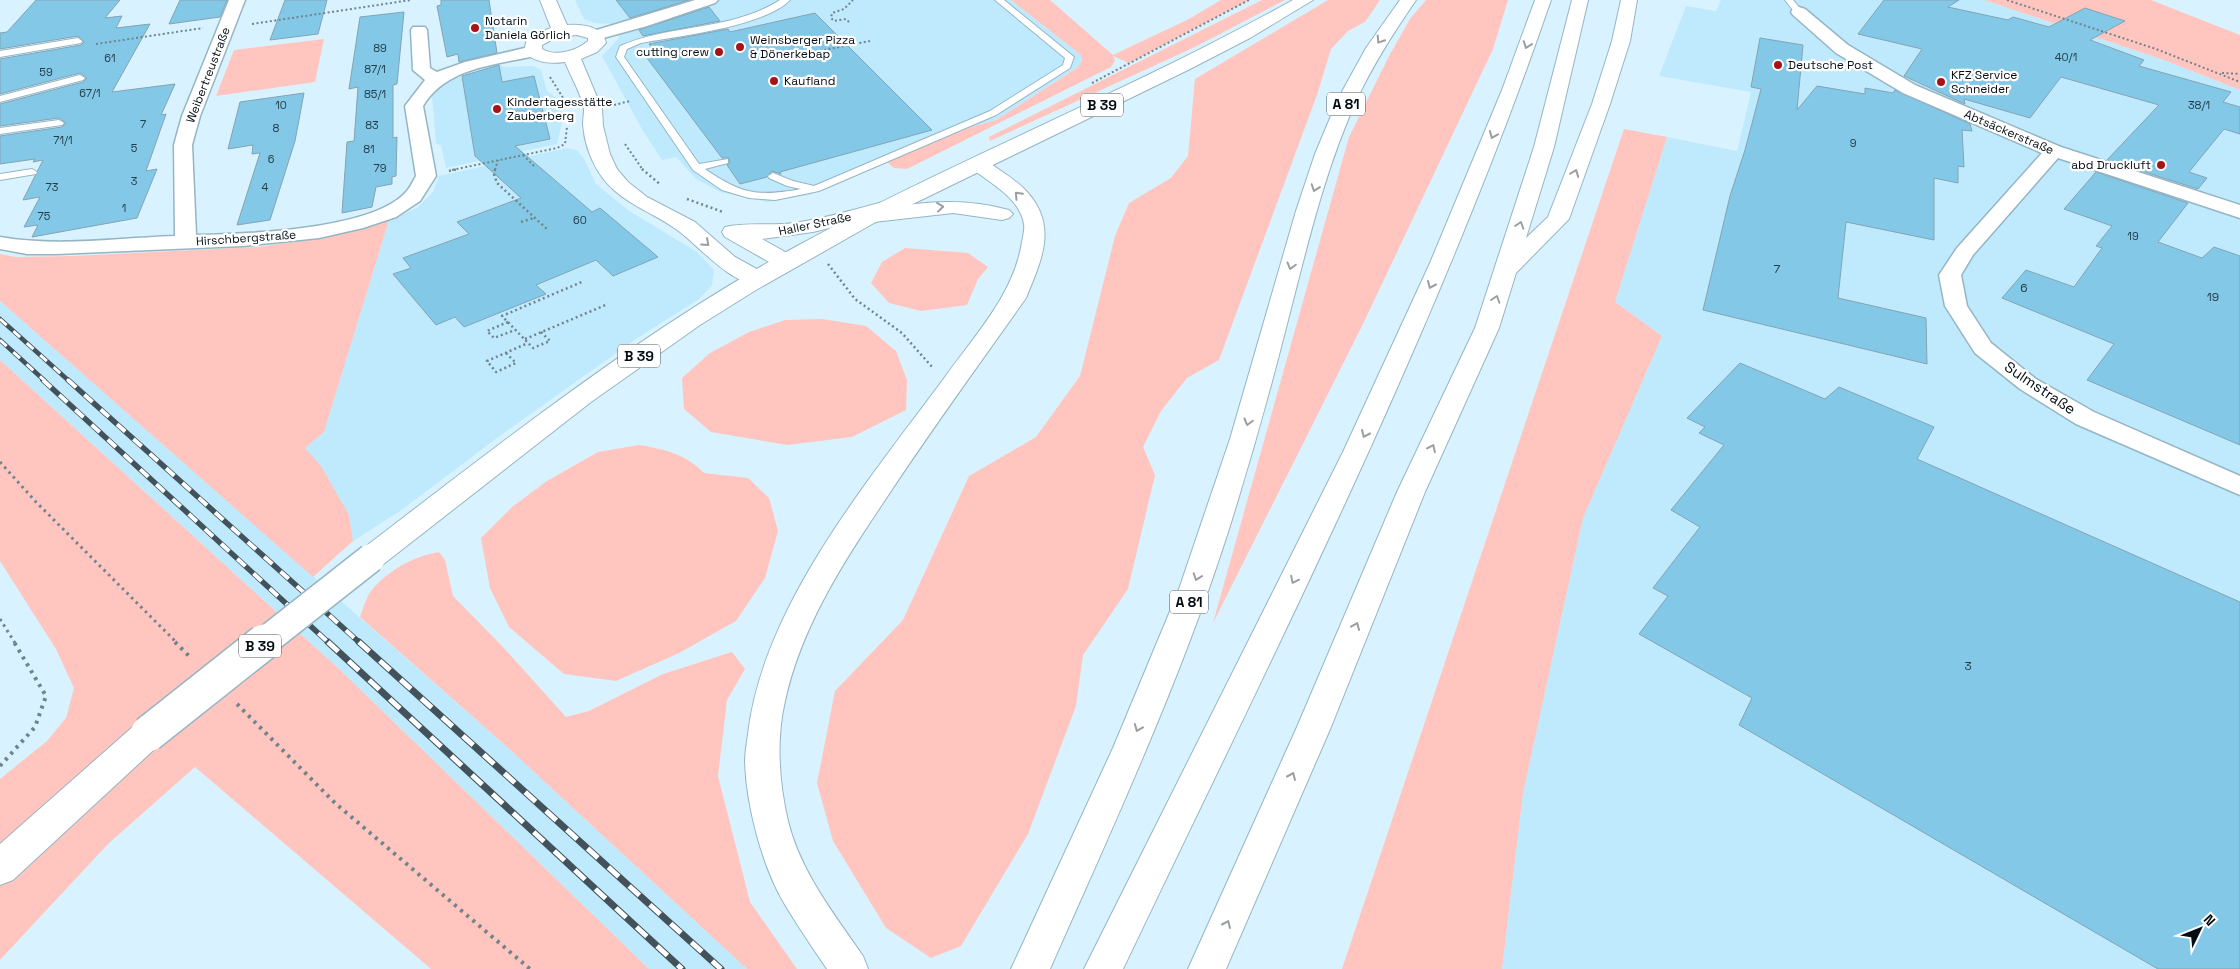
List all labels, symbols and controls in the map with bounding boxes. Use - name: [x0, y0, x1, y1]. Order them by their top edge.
- place label: Notarin Daniela Görlich: [485, 13, 570, 43]
- marker: Notarin Daniela Görlich: [469, 22, 481, 34]
- street label: Weibertreustraße: [182, 25, 234, 125]
- place label: Weinsberger Pizza & Dönerkebap: [750, 32, 855, 62]
- one-way arrow: [1377, 34, 1386, 44]
- one-way arrow: [1523, 40, 1533, 49]
- house number: 89: [373, 41, 387, 55]
- marker: Weinsberger Pizza & Dönerkebap: [734, 41, 746, 53]
- place label: cutting crew: [636, 44, 709, 60]
- marker: cutting crew: [713, 46, 725, 58]
- house number: 40/1: [2055, 50, 2077, 64]
- house number: 61: [104, 51, 116, 65]
- place label: Deutsche Post: [1788, 57, 1873, 73]
- marker: Deutsche Post: [1772, 59, 1784, 71]
- house number: 87/1: [364, 62, 386, 76]
- house number: 59: [39, 65, 53, 79]
- place label: KFZ Service Schneider: [1951, 67, 2017, 97]
- place label: Kaufland: [784, 73, 835, 89]
- marker: Kaufland: [768, 75, 780, 87]
- marker: KFZ Service Schneider: [1935, 76, 1947, 88]
- house number: 67/1: [79, 86, 101, 100]
- house number: 85/1: [364, 87, 386, 101]
- road number: A 81: [1327, 92, 1365, 116]
- place label: Kindertagesstätte Zauberberg: [507, 94, 612, 124]
- road number: B 39: [1081, 94, 1123, 116]
- house number: 10: [275, 98, 287, 112]
- house number: 38/1: [2188, 98, 2210, 112]
- marker: Kindertagesstätte Zauberberg: [491, 103, 503, 115]
- street label: Abtsäckerstraße: [1962, 106, 2056, 158]
- house number: 7: [140, 117, 146, 131]
- house number: 83: [365, 118, 379, 132]
- house number: 8: [273, 121, 280, 135]
- one-way arrow: [1489, 130, 1499, 139]
- house number: 71/1: [53, 133, 73, 147]
- house number: 9: [1850, 136, 1857, 150]
- house number: 5: [131, 141, 138, 155]
- house number: 81: [363, 142, 375, 156]
- house number: 6: [268, 152, 275, 166]
- place label: abd Druckluft: [2071, 157, 2151, 173]
- marker: abd Druckluft: [2155, 159, 2167, 171]
- house number: 79: [374, 161, 387, 175]
- one-way arrow: [1569, 169, 1580, 178]
- house number: 3: [131, 174, 138, 188]
- house number: 73: [46, 180, 59, 194]
- house number: 4: [262, 180, 269, 194]
- one-way arrow: [1311, 184, 1321, 192]
- one-way arrow: [1015, 192, 1024, 201]
- house number: 1: [122, 201, 126, 215]
- one-way arrow: [936, 202, 944, 213]
- street label: Haller Straße: [777, 208, 853, 240]
- house number: 75: [38, 209, 51, 223]
- house number: 60: [573, 213, 587, 227]
- one-way arrow: [1514, 221, 1524, 229]
- street label: Hirschbergstraße: [195, 227, 297, 249]
- house number: 19: [2127, 229, 2139, 243]
- one-way arrow: [701, 237, 710, 246]
- one-way arrow: [1287, 261, 1297, 269]
- house number: 7: [1774, 261, 1781, 277]
- one-way arrow: [1427, 280, 1438, 289]
- house number: 6: [2020, 280, 2028, 296]
- house number: 19: [2207, 289, 2219, 305]
- one-way arrow: [1490, 296, 1500, 304]
- road number: B 39: [618, 344, 660, 368]
- street label: Sulmstraße: [2001, 357, 2080, 418]
- one-way arrow: [1243, 418, 1254, 427]
- one-way arrow: [1360, 429, 1371, 438]
- one-way arrow: [1425, 444, 1436, 453]
- one-way arrow: [1193, 572, 1203, 580]
- one-way arrow: [1290, 575, 1300, 584]
- road number: A 81: [1170, 590, 1208, 614]
- one-way arrow: [1349, 622, 1360, 631]
- road number: B 39: [239, 634, 281, 658]
- house number: 3: [1964, 658, 1972, 674]
- one-way arrow: [1134, 723, 1144, 732]
- one-way arrow: [1286, 772, 1297, 781]
- north arrow: [2175, 904, 2225, 954]
- text: N: [2200, 911, 2219, 930]
- one-way arrow: [1221, 920, 1232, 929]

